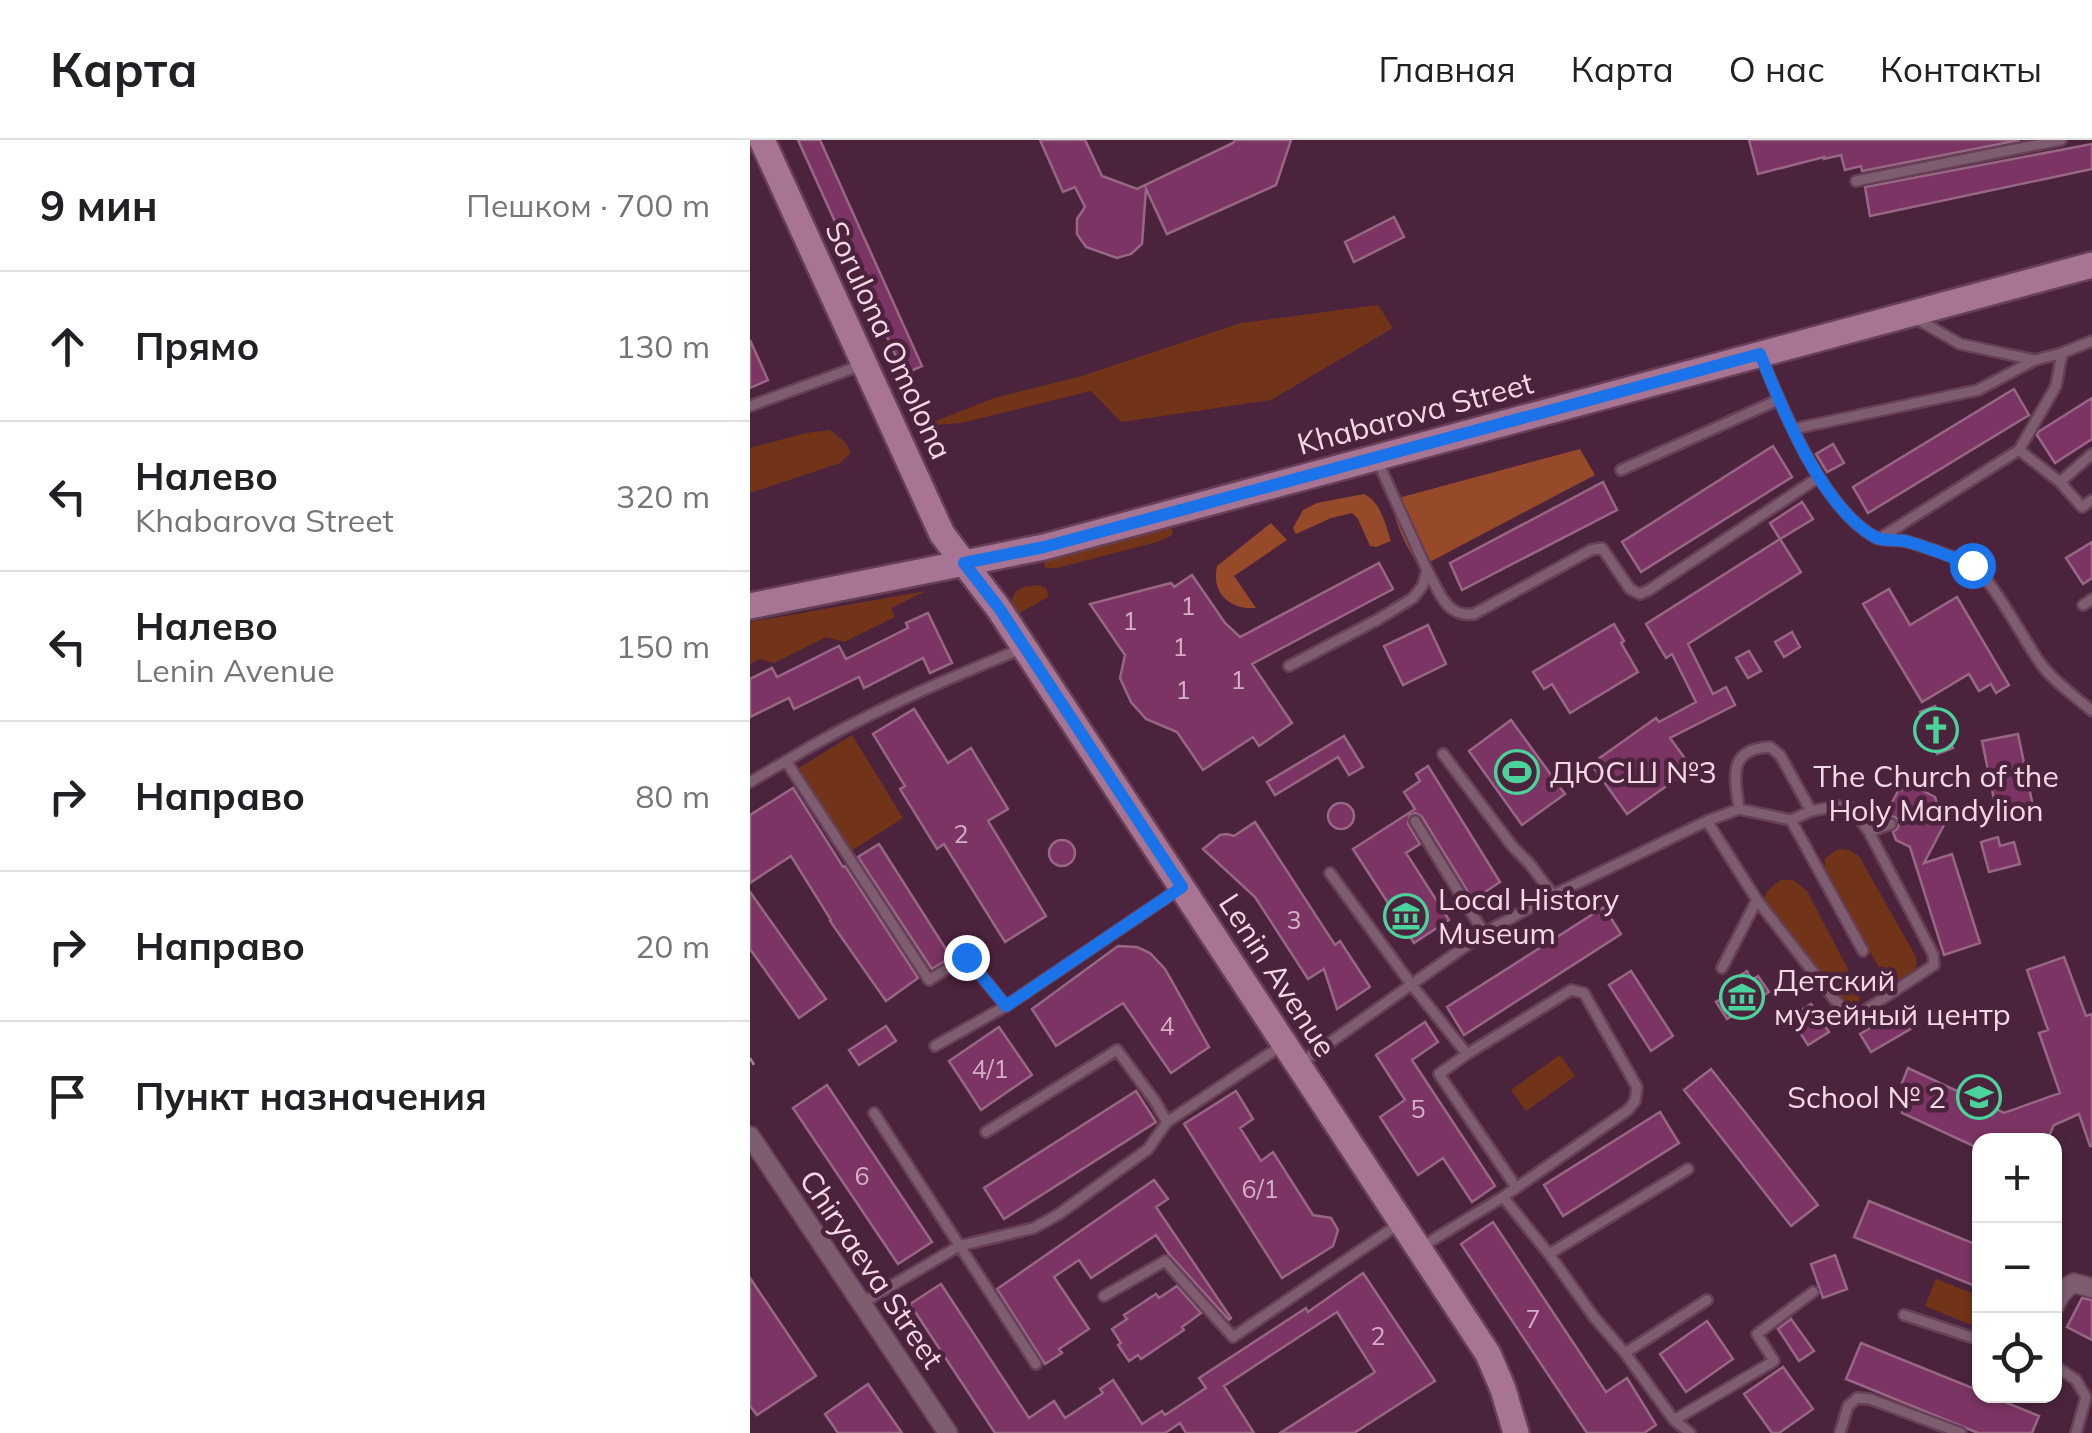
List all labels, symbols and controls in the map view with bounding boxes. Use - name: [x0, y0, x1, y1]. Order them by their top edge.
- text: Карта: [50, 39, 198, 99]
- text: Главная: [1378, 47, 1516, 91]
- text: Карта: [1571, 47, 1674, 91]
- text: О нас: [1729, 47, 1825, 91]
- text: Контакты: [1880, 47, 2042, 91]
- text: 9 мин: [40, 179, 158, 232]
- text: Пешком · 700 m: [466, 185, 710, 225]
- street label: Sorulona Omolona: [817, 215, 961, 465]
- icon: ahead: [40, 319, 95, 374]
- text: Прямо: [135, 322, 260, 370]
- text: 130 m: [616, 326, 710, 366]
- street label: Khabarova Street: [1293, 363, 1537, 463]
- text: Налево: [135, 452, 278, 500]
- icon: left: [40, 469, 95, 524]
- text: 320 m: [616, 476, 710, 516]
- text: Khabarova Street: [135, 500, 394, 540]
- route start: [1950, 543, 1996, 589]
- house number: 1: [1180, 590, 1196, 621]
- text: Налево: [135, 602, 278, 650]
- house number: 1: [1122, 605, 1138, 636]
- icon: left: [40, 619, 95, 674]
- text: 150 m: [616, 626, 710, 666]
- house number: 1: [1172, 631, 1188, 662]
- text: Lenin Avenue: [135, 650, 335, 690]
- house number: 1: [1230, 664, 1246, 695]
- house number: 1: [1175, 674, 1191, 705]
- church icon: The Church of the Holy Mandylion: [1913, 707, 1959, 753]
- sports icon: ДЮСШ №3: [1494, 749, 1540, 795]
- place label: ДЮСШ №3: [1550, 753, 1717, 791]
- place label: The Church of the Holy Mandylion: [1813, 757, 2059, 829]
- icon: right: [40, 769, 95, 824]
- text: Направо: [135, 772, 305, 820]
- text: 80 m: [635, 776, 710, 816]
- house number: 2: [953, 818, 969, 849]
- place label: Local History Museum: [1438, 880, 1619, 952]
- street label: Lenin Avenue: [1211, 886, 1345, 1064]
- museum icon: Local History Museum: [1383, 893, 1429, 939]
- house number: 3: [1286, 904, 1302, 935]
- icon: right: [40, 919, 95, 974]
- text: Направо: [135, 922, 305, 970]
- text: 20 m: [635, 926, 710, 966]
- route end: [944, 935, 990, 981]
- place label: Детский музейный центр: [1774, 961, 2011, 1033]
- museum icon: Детский музейный центр: [1719, 974, 1765, 1020]
- house number: 4: [1159, 1010, 1175, 1041]
- house number: 4/1: [971, 1053, 1009, 1084]
- icon: arrive: [40, 1069, 95, 1124]
- text: Пункт назначения: [135, 1072, 487, 1120]
- school or university icon: School № 2: [1956, 1074, 2002, 1120]
- place label: School № 2: [1787, 1078, 1946, 1116]
- house number: 5: [1410, 1093, 1426, 1124]
- map controls: [1972, 1133, 2062, 1403]
- button: +: [1972, 1133, 2062, 1223]
- house number: 6: [854, 1160, 870, 1191]
- street label: Chiryaeva Street: [792, 1163, 952, 1375]
- house number: 6/1: [1241, 1173, 1279, 1204]
- button: −: [1972, 1223, 2062, 1313]
- house number: 7: [1525, 1303, 1541, 1334]
- button: locate: [1972, 1313, 2062, 1403]
- house number: 2: [1370, 1320, 1386, 1351]

